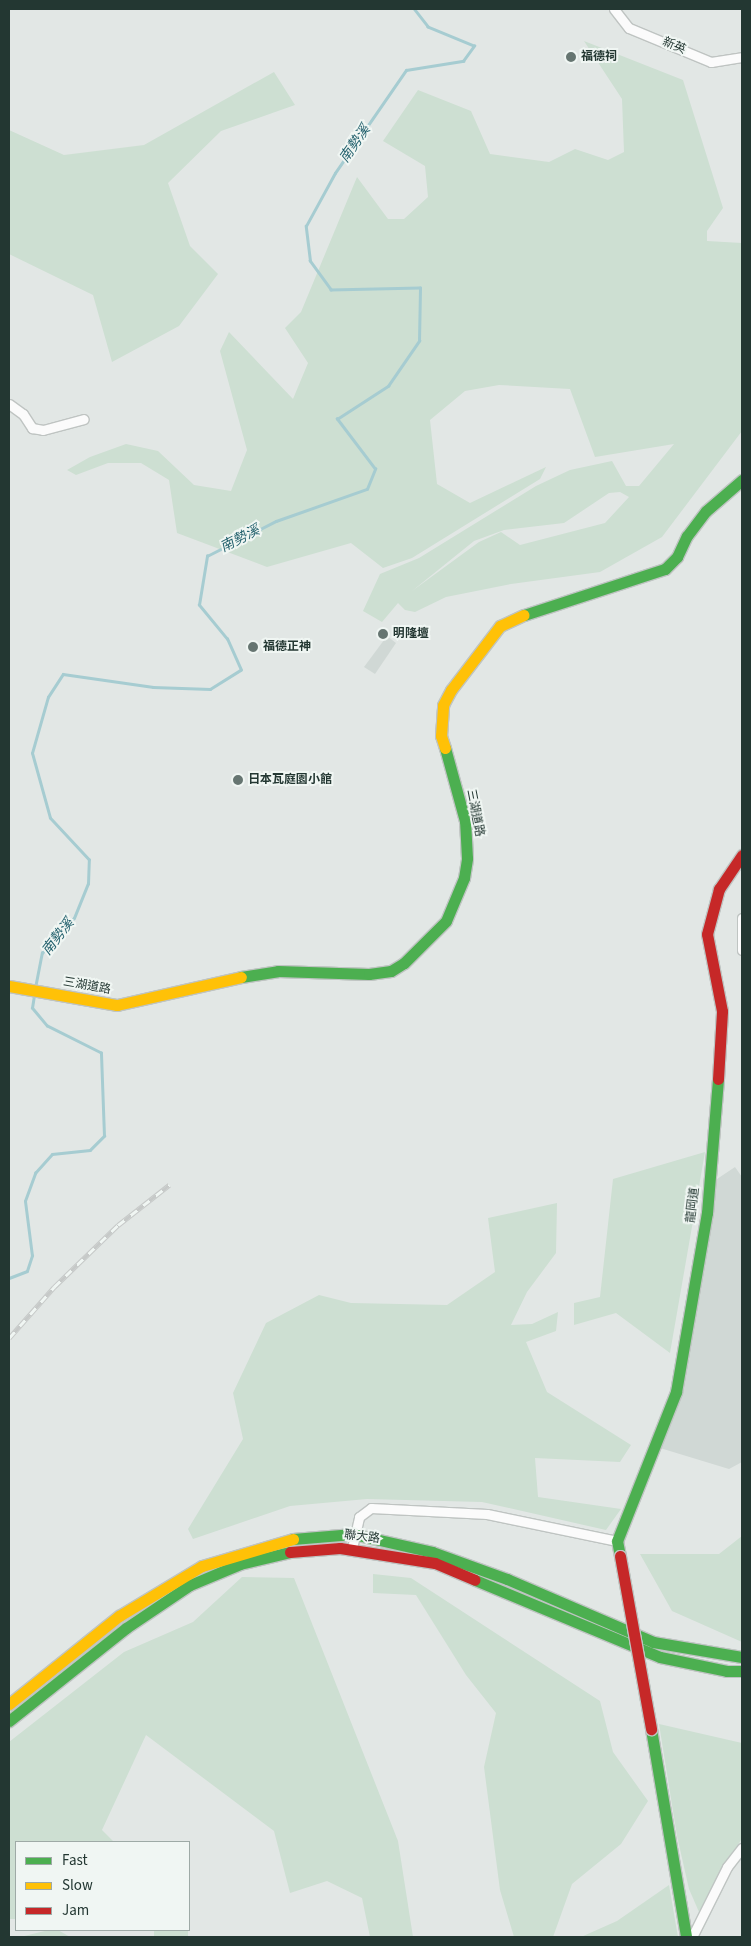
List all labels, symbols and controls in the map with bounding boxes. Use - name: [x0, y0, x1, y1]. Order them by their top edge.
- street label: 新英: [660, 35, 688, 57]
- place label: 福德祠: [581, 50, 617, 64]
- marker: 福德祠: [565, 51, 577, 63]
- water label: 南勢溪: [336, 122, 374, 166]
- water label: 南勢溪: [217, 522, 263, 556]
- place label: 明隆壇: [393, 627, 429, 641]
- marker: 明隆壇: [377, 628, 389, 640]
- place label: 福德正神: [263, 640, 311, 654]
- marker: 福德正神: [247, 641, 259, 653]
- place label: 日本瓦庭園小館: [248, 773, 332, 787]
- marker: 日本瓦庭園小館: [232, 774, 244, 786]
- street label: 三湖道路: [463, 788, 487, 838]
- water label: 南勢溪: [38, 915, 78, 959]
- street label: 三湖道路: [62, 975, 112, 997]
- street label: 龍岡道: [684, 1186, 702, 1224]
- street label: 聯大路: [343, 1528, 381, 1546]
- legend: [15, 1841, 190, 1931]
- text: Fast: [62, 1850, 88, 1871]
- text: Slow: [62, 1875, 93, 1896]
- text: Jam: [62, 1900, 89, 1921]

